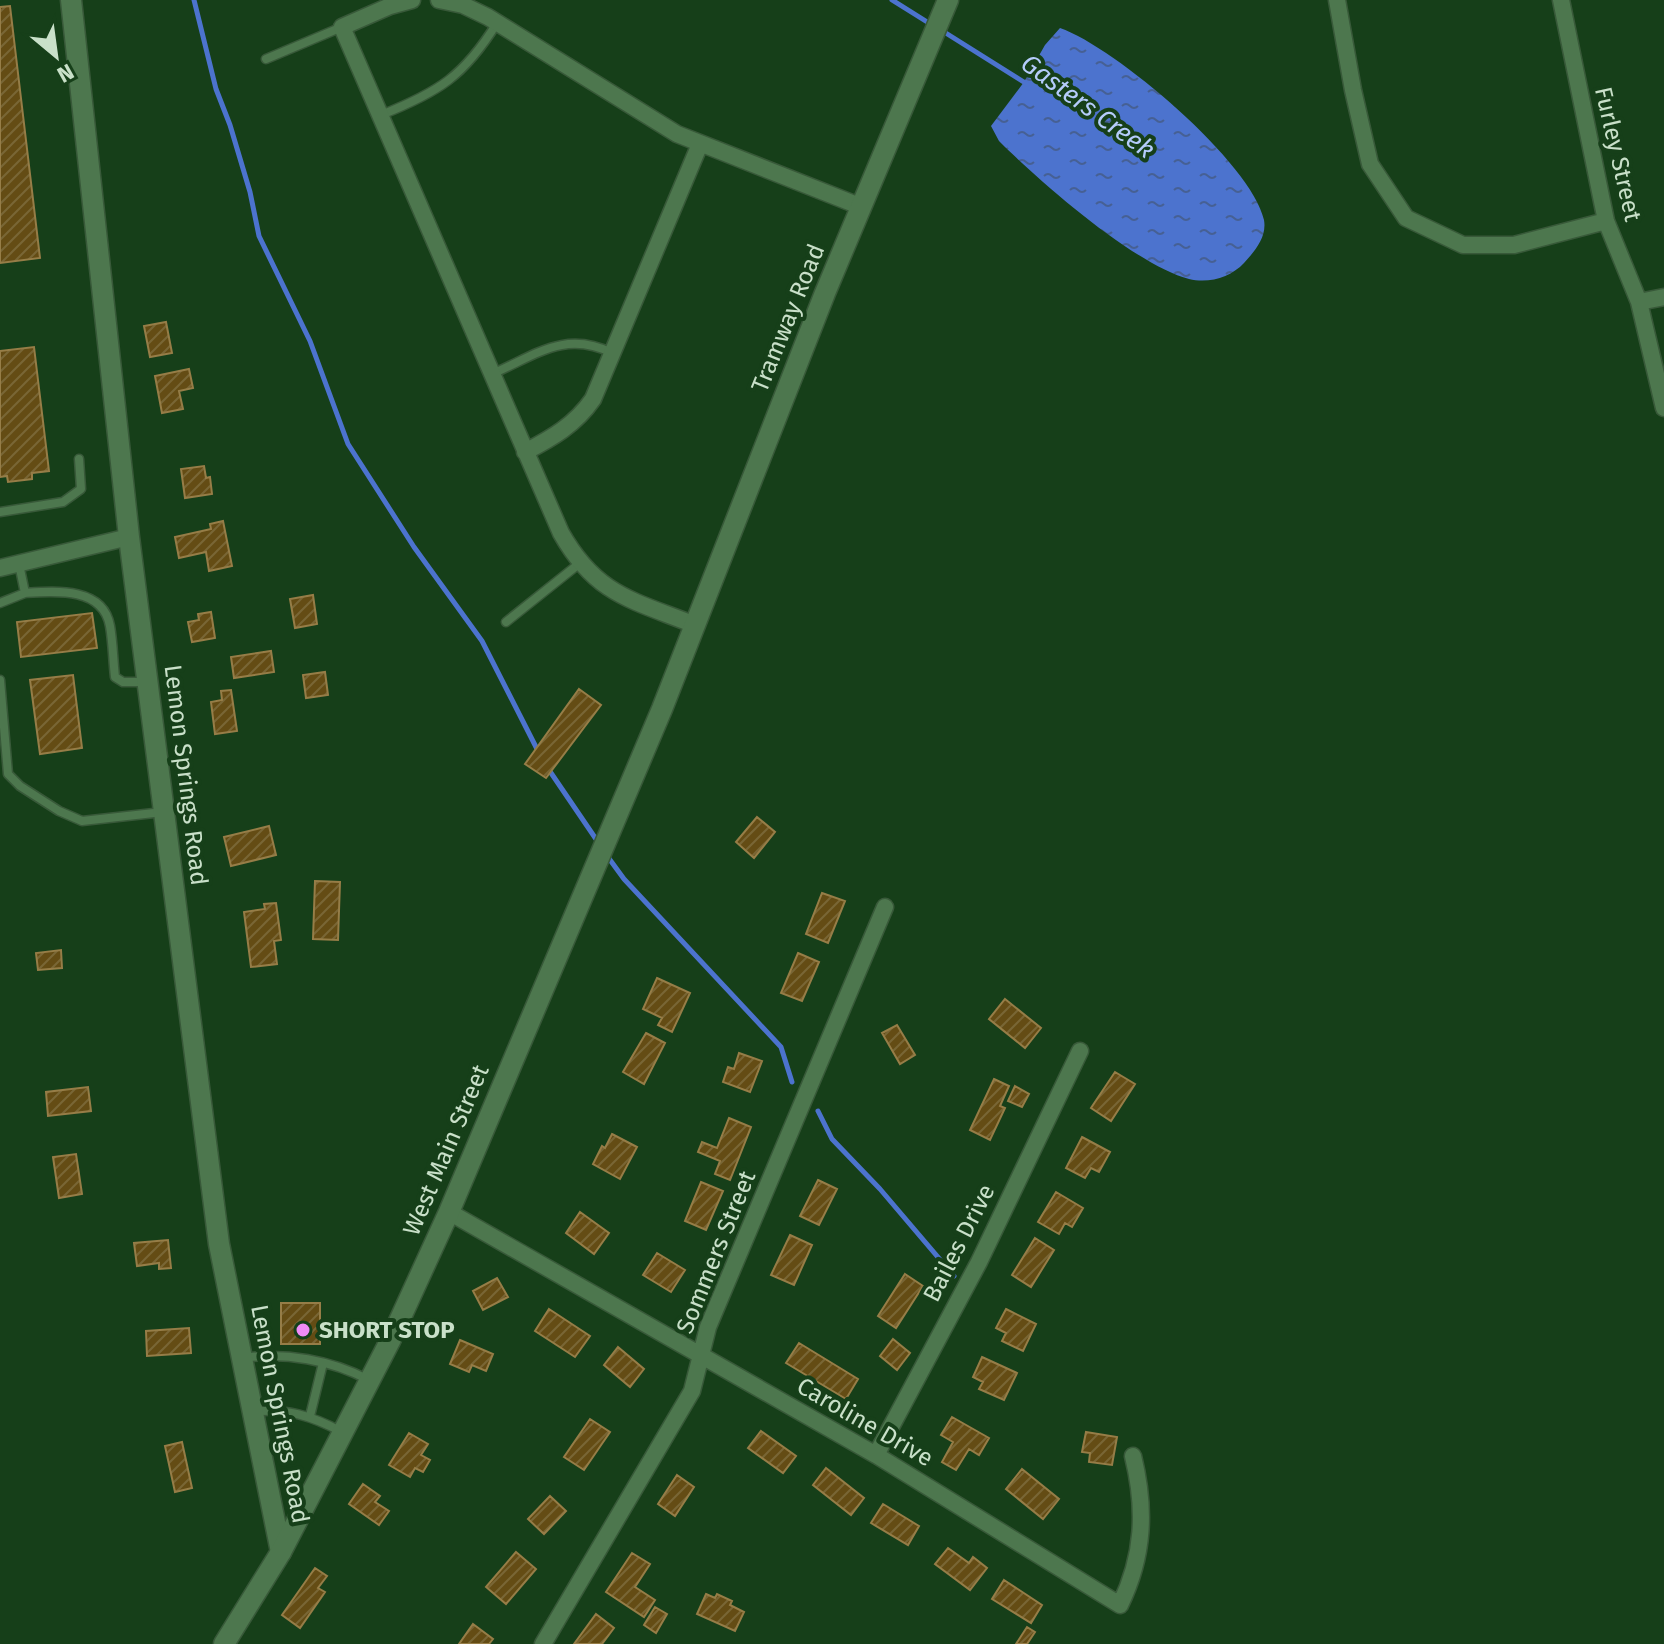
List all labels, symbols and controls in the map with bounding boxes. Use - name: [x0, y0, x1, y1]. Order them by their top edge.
- north arrow: [16, 16, 96, 96]
- water label: Gasters Creek: [1015, 48, 1161, 165]
- text: N: [53, 58, 78, 88]
- street label: Furley Street: [1589, 84, 1647, 224]
- street label: Tramway Road: [746, 240, 830, 396]
- street label: Lemon Springs Road: [159, 663, 213, 887]
- street label: West Main Street: [397, 1060, 495, 1240]
- street label: Sommers Street: [671, 1166, 761, 1337]
- street label: Bailes Drive: [917, 1180, 1001, 1306]
- street label: Lemon Springs Road: [245, 1302, 315, 1526]
- place label: SHORT STOP: [319, 1316, 455, 1344]
- marker: SHORT STOP: [294, 1321, 312, 1339]
- street label: Caroline Drive: [792, 1372, 938, 1472]

